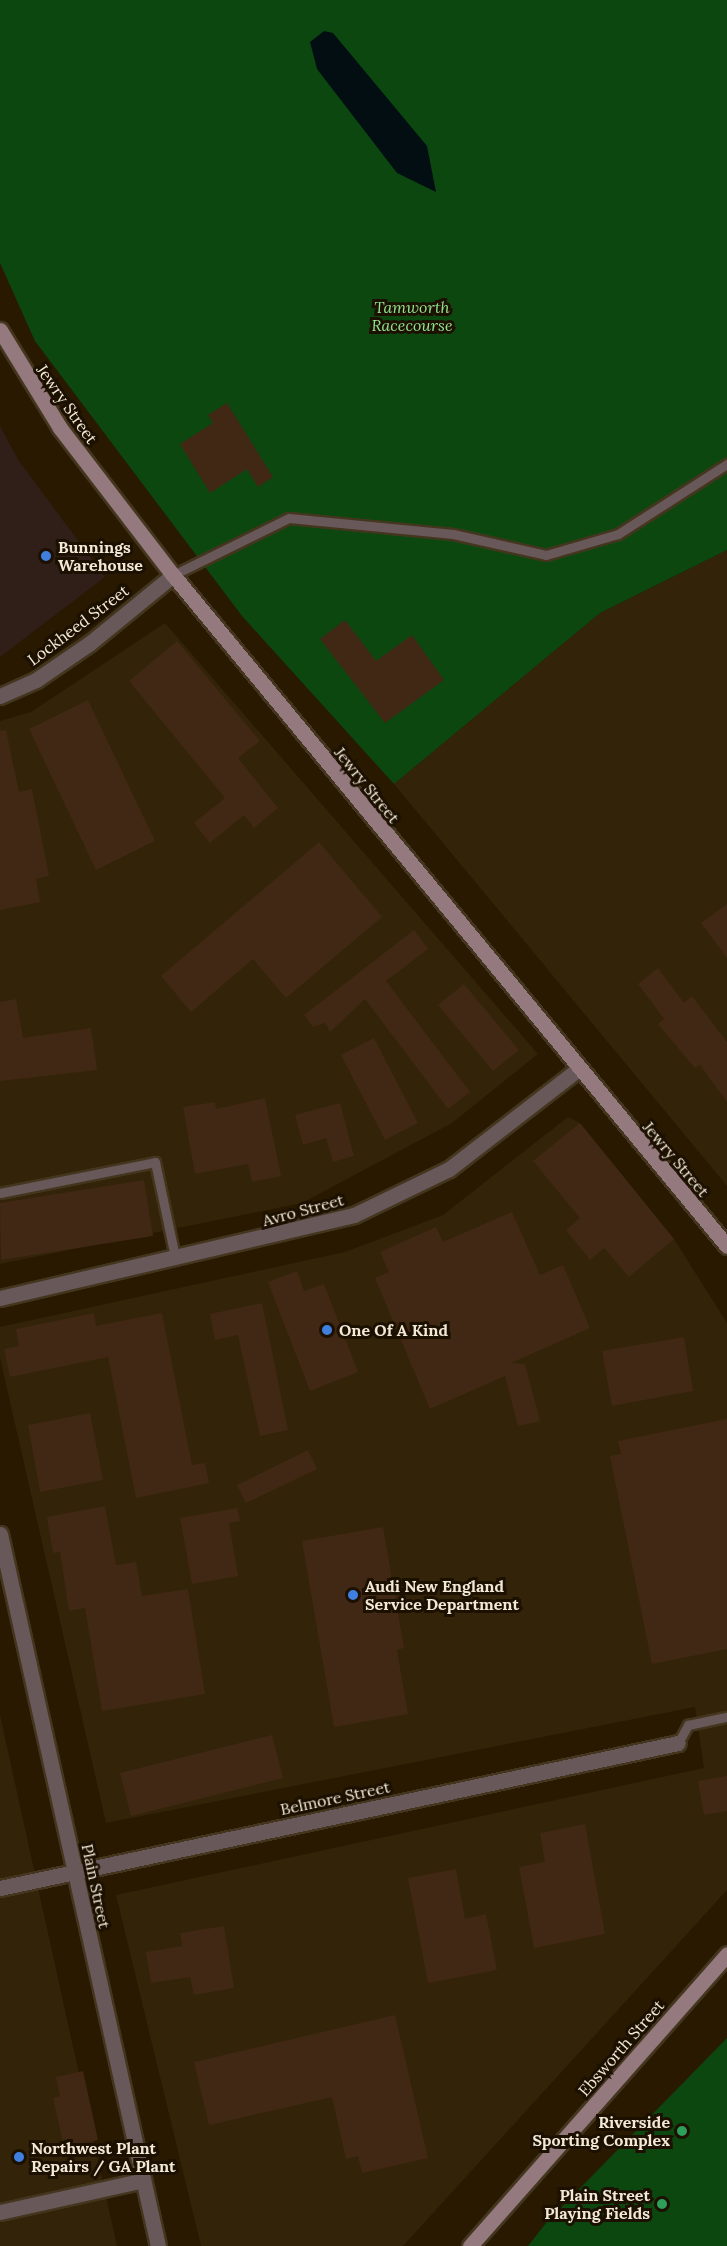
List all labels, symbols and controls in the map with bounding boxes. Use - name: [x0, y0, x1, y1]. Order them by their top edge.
- park label: Tamworth Racecourse: [371, 297, 453, 335]
- street label: Jewry Street: [33, 361, 101, 447]
- place label: Bunnings Warehouse: [58, 537, 143, 575]
- marker: Bunnings Warehouse: [39, 549, 53, 563]
- street label: Lockheed Street: [24, 581, 132, 669]
- street label: Jewry Street: [330, 743, 404, 827]
- street label: Jewry Street: [639, 1117, 713, 1201]
- street label: Avro Street: [260, 1190, 346, 1230]
- place label: One Of A Kind: [339, 1320, 448, 1340]
- marker: One Of A Kind: [320, 1323, 334, 1337]
- place label: Audi New England Service Department: [365, 1576, 519, 1614]
- marker: Audi New England Service Department: [346, 1588, 360, 1602]
- street label: Belmore Street: [278, 1777, 392, 1819]
- street label: Plain Street: [78, 1842, 114, 1930]
- street label: Ebsworth Street: [574, 1996, 668, 2100]
- place label: Riverside Sporting Complex: [532, 2112, 670, 2150]
- marker: Riverside Sporting Complex: [675, 2124, 689, 2138]
- place label: Northwest Plant Repairs / GA Plant: [31, 2138, 176, 2176]
- marker: Northwest Plant Repairs / GA Plant: [12, 2150, 26, 2164]
- place label: Plain Street Playing Fields: [544, 2185, 650, 2223]
- marker: Plain Street Playing Fields: [655, 2197, 669, 2211]

